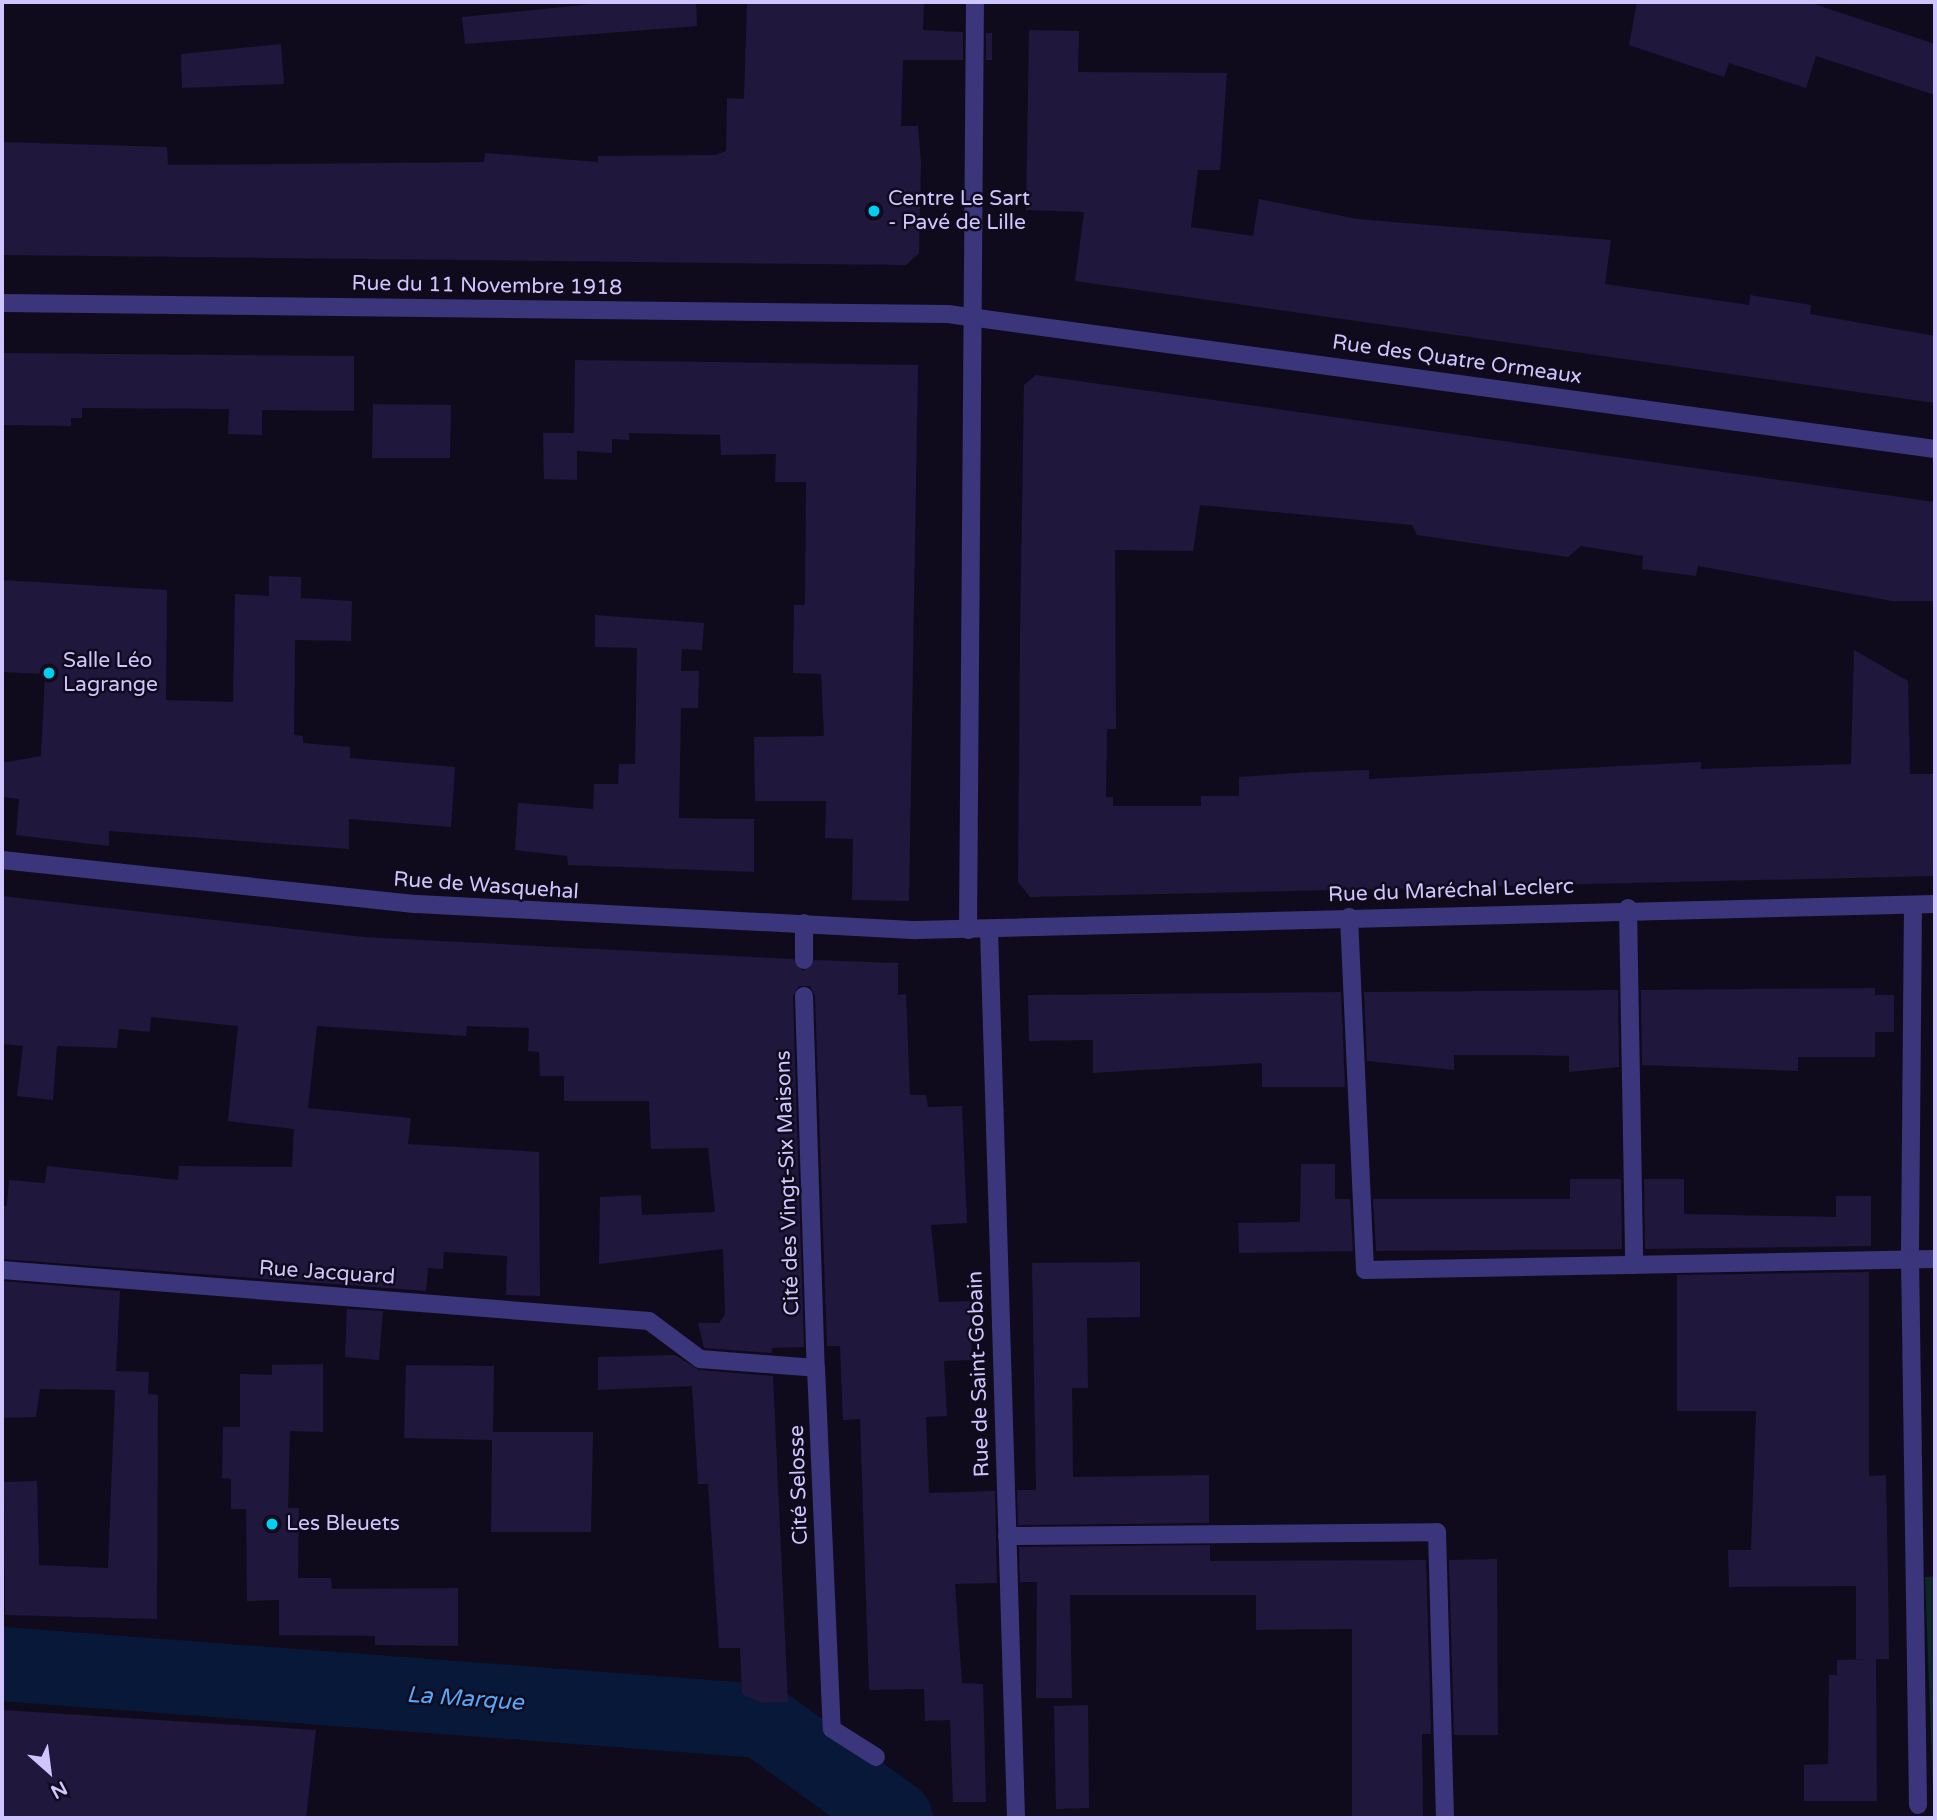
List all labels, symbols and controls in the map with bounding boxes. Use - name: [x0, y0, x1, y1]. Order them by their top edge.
- place label: Centre Le Sart - Pavé de Lille: [888, 186, 1030, 236]
- marker: Centre Le Sart - Pavé de Lille: [866, 203, 882, 219]
- street label: Rue du 11 Novembre 1918: [351, 271, 623, 301]
- street label: Rue des Quatre Ormeaux: [1331, 330, 1583, 390]
- place label: Salle Léo Lagrange: [63, 648, 158, 698]
- marker: Salle Léo Lagrange: [41, 665, 57, 681]
- street label: Rue de Wasquehal: [392, 867, 580, 905]
- street label: Rue du Maréchal Leclerc: [1328, 874, 1574, 908]
- street label: Cité des Vingt-Six Maisons: [771, 1050, 805, 1316]
- street label: Rue Jacquard: [258, 1256, 396, 1290]
- street label: Rue de Saint-Gobain: [963, 1270, 995, 1478]
- street label: Cité Selosse: [784, 1425, 814, 1545]
- place label: Les Bleuets: [286, 1511, 400, 1537]
- marker: Les Bleuets: [264, 1516, 280, 1532]
- water label: La Marque: [406, 1681, 524, 1717]
- north arrow: [14, 1736, 84, 1806]
- text: N: [47, 1776, 71, 1803]

